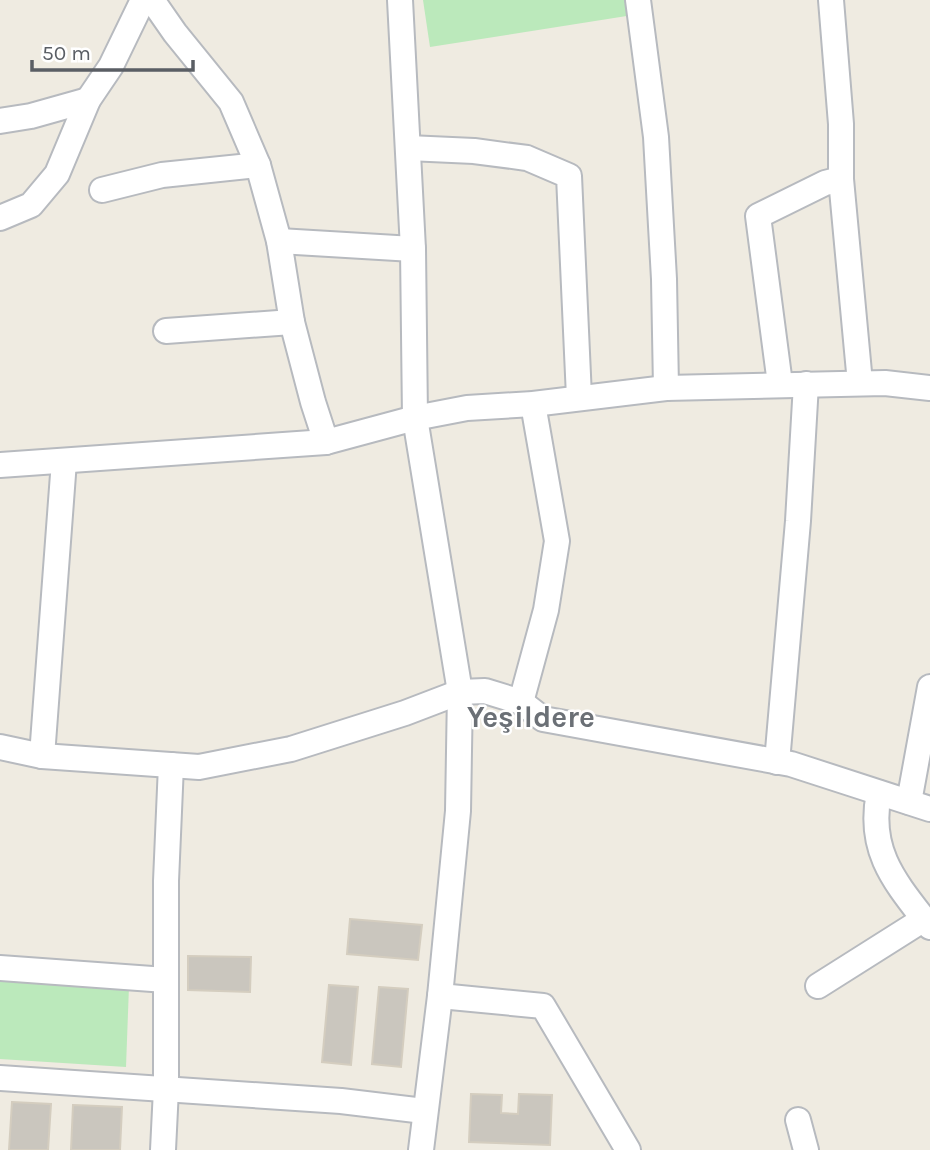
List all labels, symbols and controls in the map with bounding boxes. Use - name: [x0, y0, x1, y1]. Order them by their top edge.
- scale bar: [32, 28, 192, 72]
- text: 50 m: [42, 41, 91, 65]
- district label: Yeşildere: [467, 699, 595, 735]

